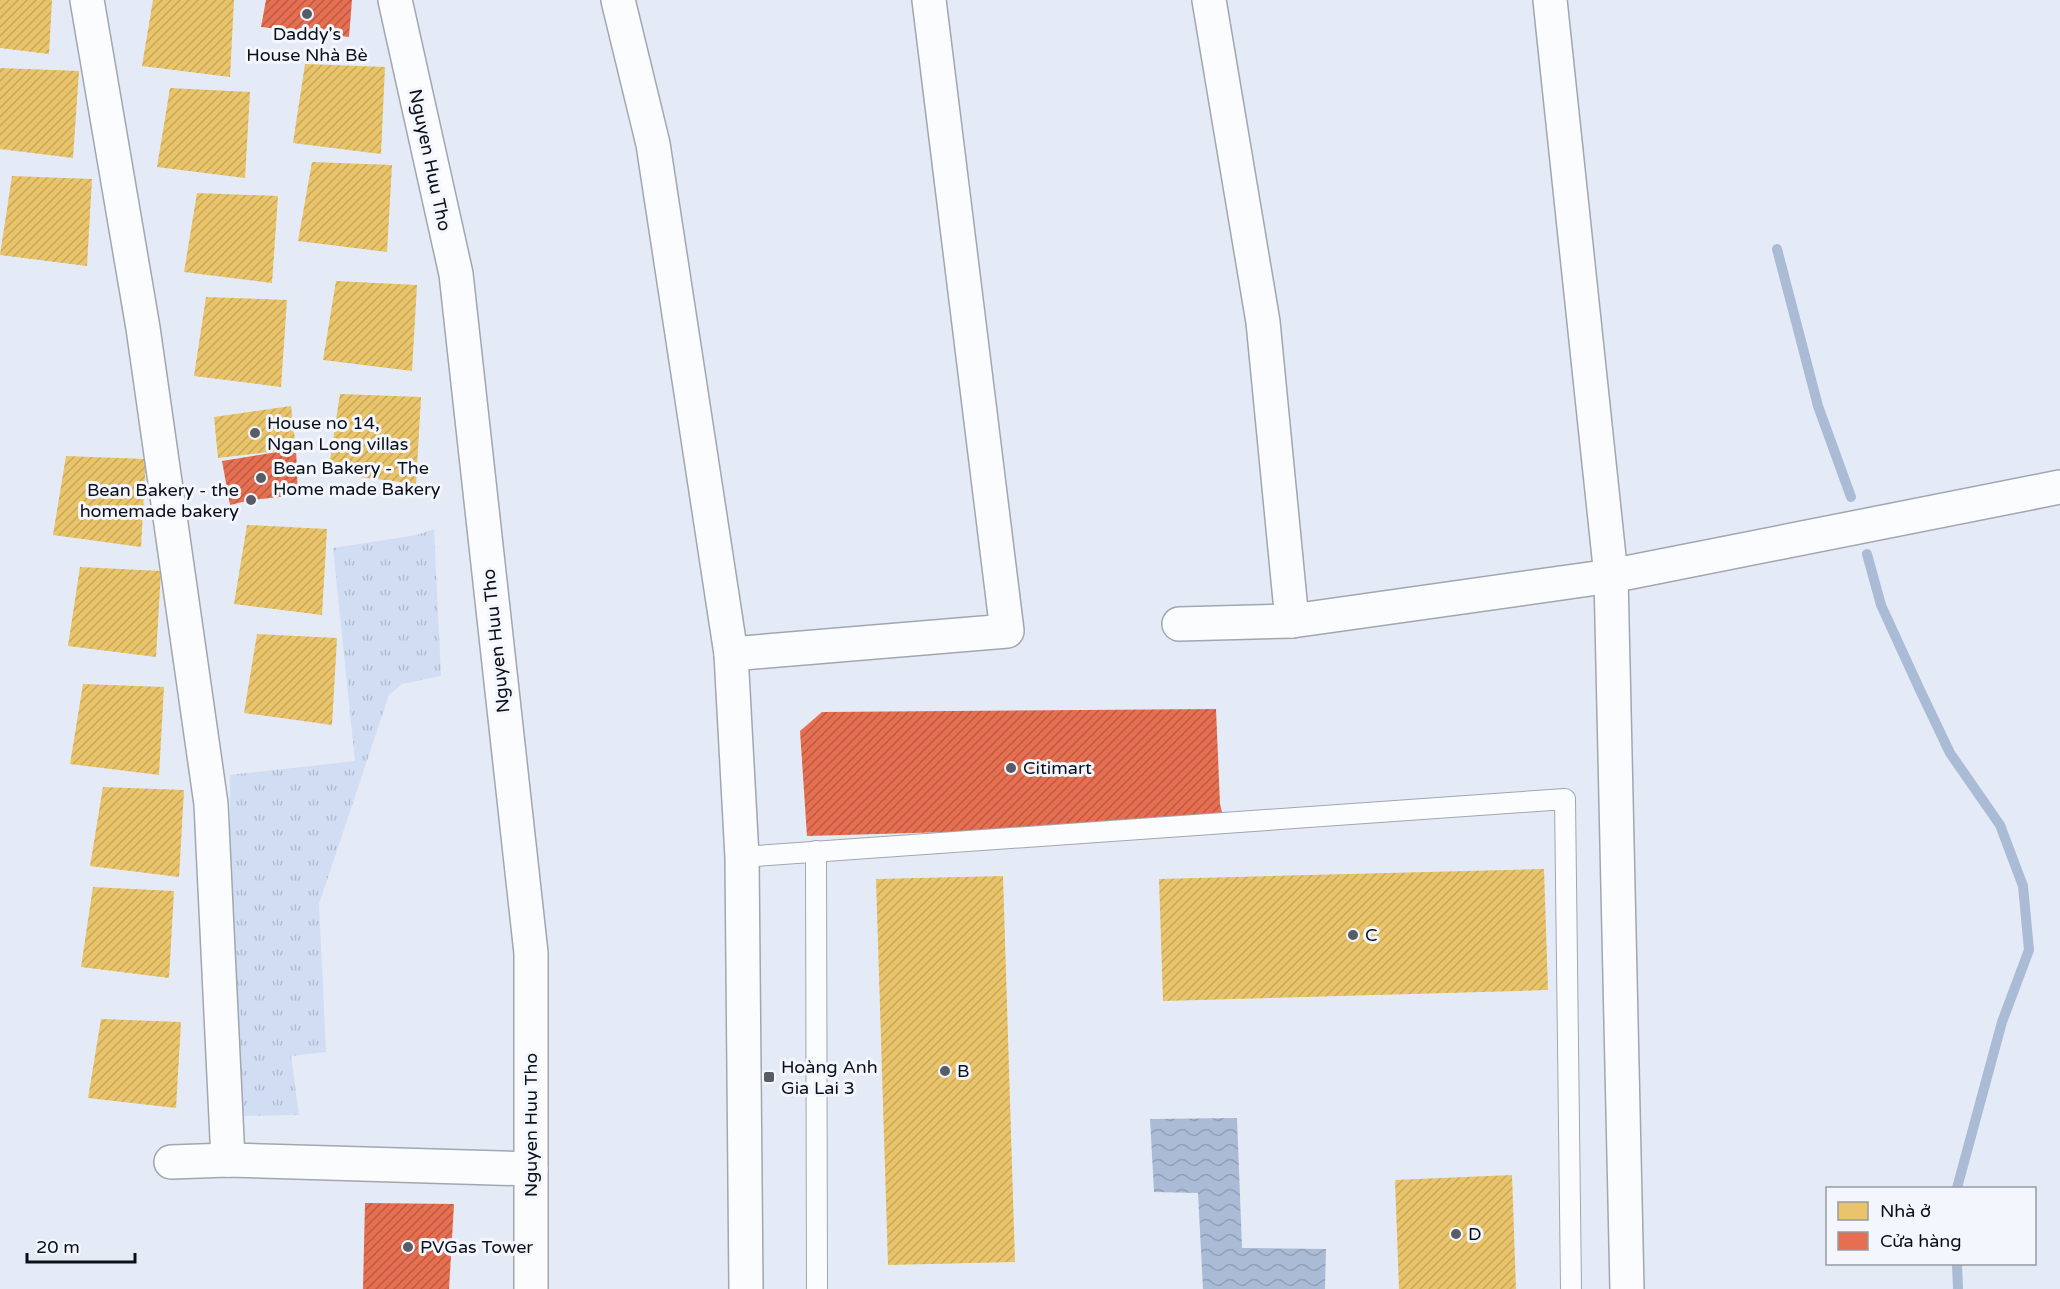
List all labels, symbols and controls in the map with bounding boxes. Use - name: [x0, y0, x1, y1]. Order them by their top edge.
- marker: Daddy's House Nhà Bè: [300, 7, 314, 21]
- place label: Daddy's House Nhà Bè: [246, 23, 368, 66]
- street label: Nguyen Huu Tho: [404, 87, 456, 233]
- place label: House no 14, Ngan Long villas: [267, 412, 408, 455]
- marker: House no 14, Ngan Long villas: [248, 426, 262, 440]
- place label: Bean Bakery - The Home made Bakery: [273, 457, 441, 500]
- marker: Bean Bakery - The Home made Bakery: [254, 471, 268, 485]
- place label: Bean Bakery - the homemade bakery: [80, 479, 239, 522]
- marker: Bean Bakery - the homemade bakery: [244, 493, 258, 507]
- street label: Nguyen Huu Tho: [477, 568, 514, 714]
- place label: Citimart: [1023, 757, 1092, 779]
- marker: Citimart: [1004, 761, 1018, 775]
- place label: C: [1365, 924, 1378, 946]
- marker: C: [1346, 928, 1360, 942]
- street label: Nguyen Huu Tho: [520, 1053, 542, 1197]
- place label: Hoàng Anh Gia Lai 3: [781, 1056, 878, 1099]
- place label: B: [957, 1060, 969, 1082]
- marker: B: [938, 1064, 952, 1078]
- marker: Hoàng Anh Gia Lai 3: [762, 1070, 776, 1084]
- legend: [1826, 1187, 2036, 1265]
- text: Nhà ở: [1880, 1200, 1931, 1222]
- place label: D: [1468, 1223, 1482, 1245]
- scale bar: [27, 1226, 135, 1264]
- marker: D: [1449, 1227, 1463, 1241]
- text: Cửa hàng: [1880, 1230, 1962, 1252]
- text: 20 m: [36, 1236, 80, 1258]
- place label: PVGas Tower: [420, 1236, 533, 1258]
- marker: PVGas Tower: [401, 1240, 415, 1254]

